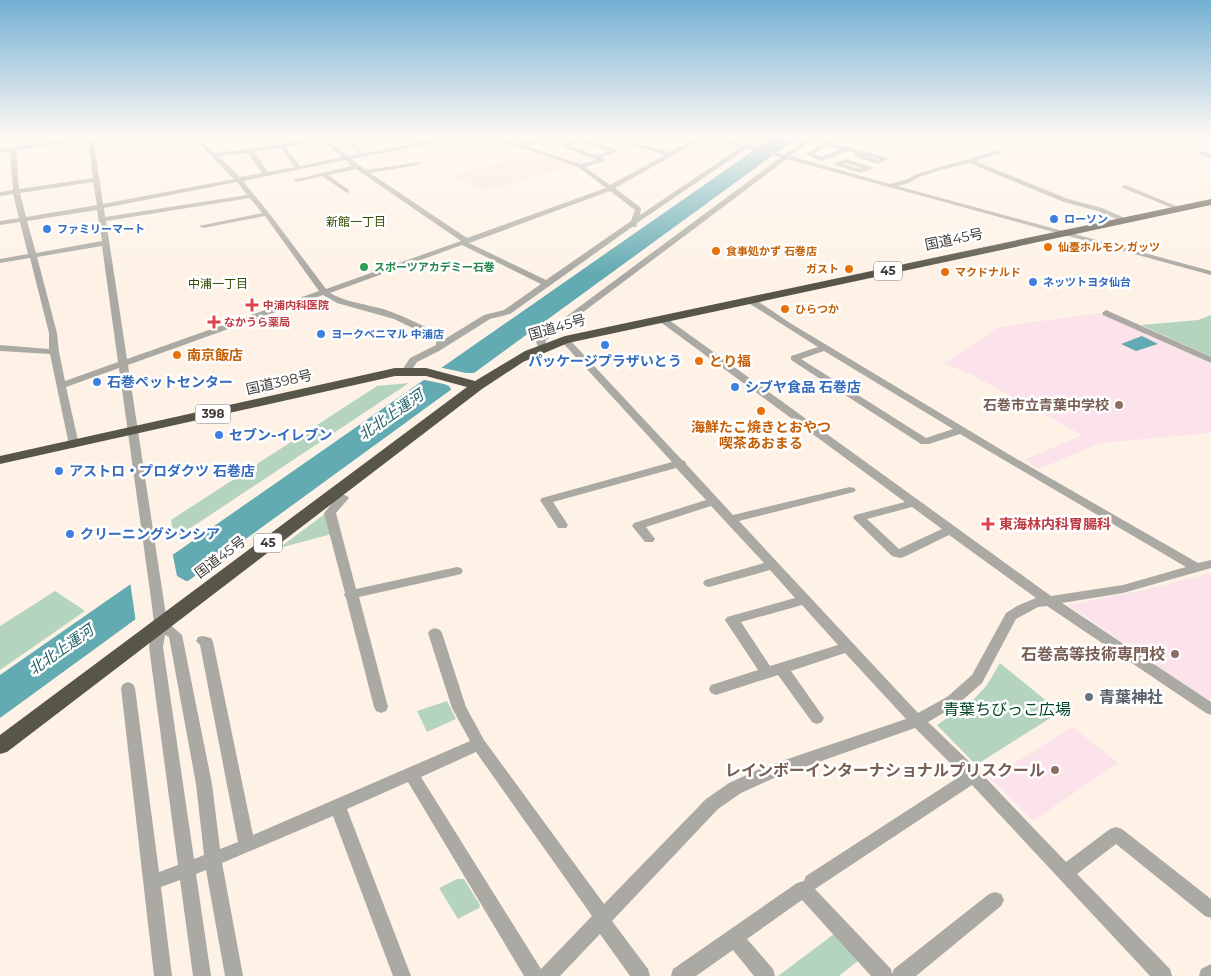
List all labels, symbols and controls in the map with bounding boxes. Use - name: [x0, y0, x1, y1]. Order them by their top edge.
- place label: ローソン: [1064, 212, 1108, 226]
- marker: ローソン: [1048, 213, 1060, 225]
- district label: 新館一丁目: [326, 214, 386, 229]
- place label: ファミリーマート: [57, 222, 145, 236]
- marker: ファミリーマート: [41, 223, 53, 235]
- street label: 国道45号: [923, 224, 985, 254]
- place label: 仙臺ホルモン ガッツ: [1058, 240, 1160, 254]
- marker: 仙臺ホルモン ガッツ: [1042, 241, 1054, 253]
- place label: 食事処かず 石巻店: [726, 244, 817, 258]
- marker: 食事処かず 石巻店: [710, 245, 722, 257]
- place label: スポーツアカデミー石巻: [374, 260, 495, 274]
- marker: スポーツアカデミー石巻: [358, 261, 370, 273]
- place label: ガスト: [806, 262, 839, 276]
- road number: 45: [874, 262, 902, 280]
- marker: ガスト: [843, 263, 855, 275]
- place label: マクドナルド: [955, 265, 1021, 279]
- marker: マクドナルド: [939, 266, 951, 278]
- place label: ネッツトヨタ仙台: [1043, 275, 1131, 289]
- district label: 中浦一丁目: [188, 276, 248, 291]
- marker: ネッツトヨタ仙台: [1027, 276, 1039, 288]
- marker: 中浦内科医院: [245, 298, 259, 312]
- place label: 中浦内科医院: [263, 298, 329, 312]
- place label: ひらつか: [795, 302, 839, 316]
- marker: ひらつか: [779, 303, 791, 315]
- street label: 国道45号: [526, 310, 588, 344]
- place label: なかうら薬局: [224, 315, 290, 329]
- marker: なかうら薬局: [208, 316, 220, 328]
- place label: ヨークベニマル 中浦店: [331, 327, 444, 341]
- marker: ヨークベニマル 中浦店: [315, 328, 327, 340]
- marker: パッケージプラザいとう: [599, 339, 611, 351]
- place label: 南京飯店: [187, 346, 243, 364]
- marker: 南京飯店: [171, 349, 183, 361]
- place label: パッケージプラザいとう: [528, 352, 682, 370]
- place label: とり福: [709, 352, 751, 370]
- marker: とり福: [693, 355, 705, 367]
- street label: 国道398号: [244, 366, 314, 398]
- place label: 石巻ペットセンター: [107, 373, 233, 391]
- marker: 石巻ペットセンター: [91, 376, 103, 388]
- place label: シブヤ食品 石巻店: [745, 378, 861, 396]
- marker: シブヤ食品 石巻店: [729, 381, 741, 393]
- water label: 北北上運河: [355, 384, 429, 444]
- place label: 石巻市立青葉中学校: [983, 396, 1109, 414]
- marker: 石巻市立青葉中学校: [1113, 399, 1125, 411]
- road number: 398: [196, 404, 230, 424]
- marker: 海鮮たこ焼きとおやつ 喫茶あおまる: [755, 405, 767, 417]
- place label: 海鮮たこ焼きとおやつ 喫茶あおまる: [691, 418, 831, 452]
- place label: セブン-イレブン: [229, 426, 332, 444]
- marker: セブン-イレブン: [213, 429, 225, 441]
- place label: アストロ・プロダクツ 石巻店: [69, 462, 255, 480]
- marker: アストロ・プロダクツ 石巻店: [53, 465, 65, 477]
- place label: 東海林内科胃腸科: [999, 515, 1111, 533]
- marker: 東海林内科胃腸科: [981, 517, 995, 531]
- place label: クリーニングシンシア: [80, 525, 220, 543]
- marker: クリーニングシンシア: [64, 528, 76, 540]
- street label: 国道45号: [191, 532, 249, 582]
- road number: 45: [254, 534, 282, 552]
- water label: 北北上運河: [25, 619, 99, 679]
- place label: 石巻高等技術専門校: [1021, 645, 1165, 664]
- marker: 石巻高等技術専門校: [1169, 648, 1181, 660]
- place label: 青葉神社: [1099, 688, 1163, 707]
- marker: 青葉神社: [1083, 691, 1095, 703]
- park label: 青葉ちびっこ広場: [943, 700, 1071, 719]
- place label: レインボーインターナショナルプリスクール: [725, 761, 1045, 780]
- marker: レインボーインターナショナルプリスクール: [1049, 764, 1061, 776]

